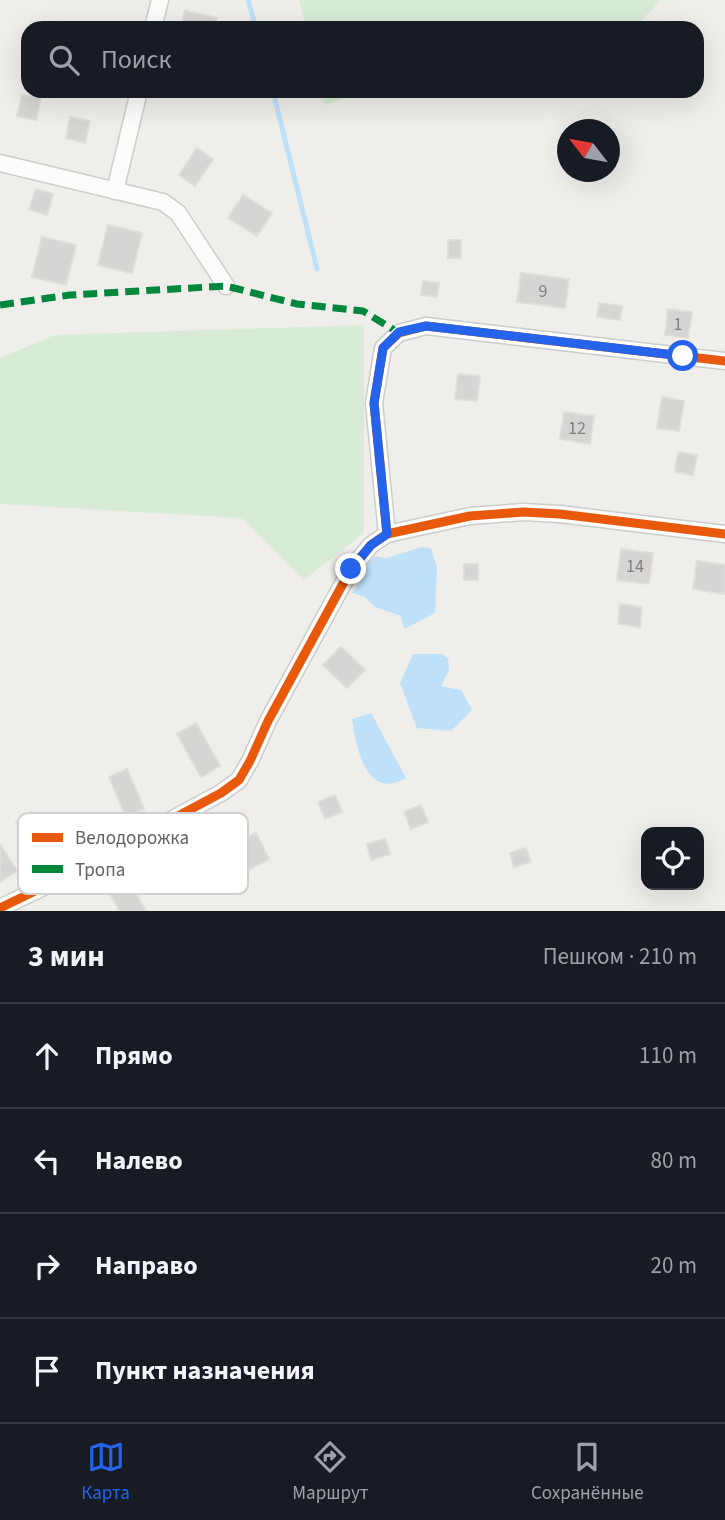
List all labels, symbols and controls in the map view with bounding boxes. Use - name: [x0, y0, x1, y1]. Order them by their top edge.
- search box: [21, 21, 704, 98]
- icon: search: [45, 41, 83, 79]
- text: Поиск: [101, 41, 171, 78]
- north arrow: [557, 119, 620, 182]
- house number: 9: [539, 279, 548, 304]
- house number: 1: [674, 312, 682, 337]
- route start: [667, 340, 698, 371]
- house number: 12: [568, 416, 586, 441]
- route end: [335, 553, 366, 584]
- house number: 14: [626, 554, 644, 579]
- legend: [18, 813, 248, 894]
- text: Велодорожка: [75, 825, 189, 852]
- map controls: [641, 827, 704, 890]
- button: locate: [641, 827, 704, 890]
- text: Тропа: [75, 857, 125, 884]
- text: 3 мин: [28, 935, 105, 978]
- text: Пешком · 210 m: [543, 940, 697, 973]
- icon: ahead: [28, 1037, 66, 1075]
- text: Прямо: [95, 1037, 173, 1074]
- text: 110 m: [639, 1039, 697, 1072]
- icon: left: [28, 1142, 66, 1180]
- text: Налево: [95, 1142, 183, 1179]
- text: 80 m: [650, 1144, 697, 1177]
- icon: right: [28, 1247, 66, 1285]
- text: Направо: [95, 1247, 198, 1284]
- text: 20 m: [650, 1249, 697, 1282]
- icon: arrive: [28, 1352, 66, 1390]
- text: Пункт назначения: [95, 1352, 315, 1389]
- tab: Карта: [81, 1438, 130, 1507]
- tab: Маршрут: [292, 1438, 369, 1507]
- tab: Сохранённые: [531, 1438, 644, 1507]

